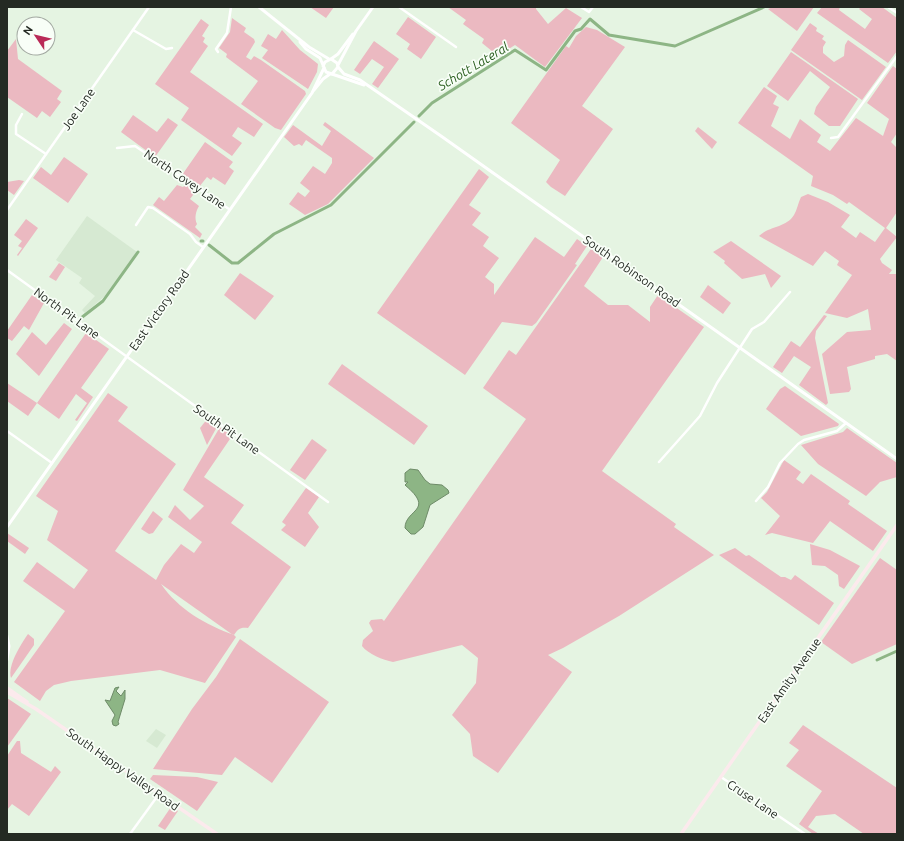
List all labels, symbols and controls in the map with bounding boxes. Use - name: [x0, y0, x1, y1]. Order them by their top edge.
- north arrow: [16, 16, 56, 56]
- text: N: [21, 23, 35, 37]
- water label: Schott Lateral: [434, 39, 511, 93]
- street label: Joe Lane: [59, 86, 97, 132]
- street label: North Covey Lane: [142, 147, 228, 211]
- street label: South Robinson Road: [581, 233, 683, 309]
- street label: East Victory Road: [126, 267, 192, 353]
- street label: North Pit Lane: [32, 285, 102, 341]
- street label: South Pit Lane: [191, 401, 263, 457]
- street label: East Amity Avenue: [755, 635, 823, 725]
- street label: South Happy Valley Road: [64, 725, 182, 813]
- street label: Cruse Lane: [725, 777, 781, 821]

